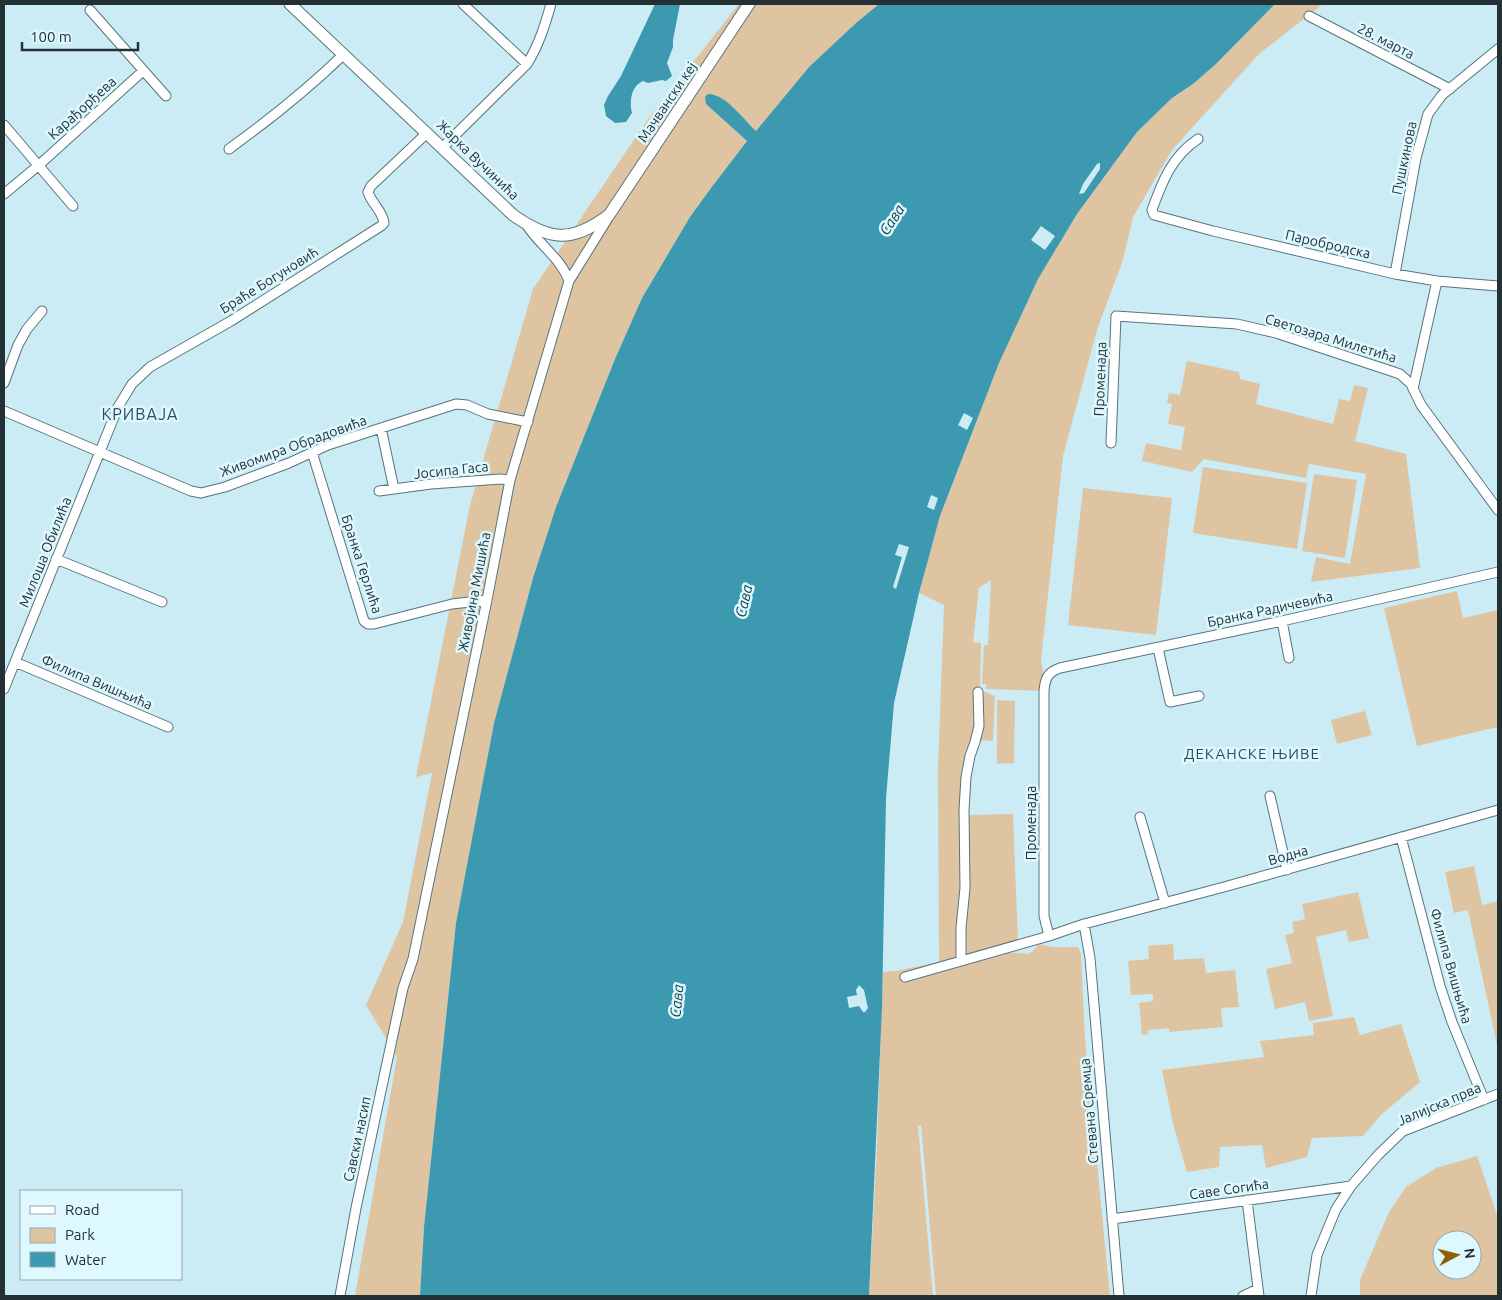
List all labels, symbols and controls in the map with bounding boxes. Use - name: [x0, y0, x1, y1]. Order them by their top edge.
- scale bar: [22, 20, 139, 52]
- street label: 28. марта: [1355, 20, 1417, 62]
- text: 100 m: [30, 28, 72, 45]
- street label: Мачвански кеј: [634, 59, 700, 145]
- street label: Карађорђева: [45, 73, 119, 143]
- street label: Жарка Вучинића: [434, 117, 522, 203]
- street label: Пушкинова: [1388, 120, 1420, 196]
- water label: Сава: [875, 201, 908, 238]
- street label: Паробродска: [1284, 226, 1372, 262]
- street label: Браће Богуновић: [217, 243, 321, 317]
- street label: Светозара Милетића: [1263, 310, 1399, 366]
- street label: Променада: [1091, 341, 1109, 417]
- district label: КРИВАЈА: [102, 405, 178, 423]
- street label: Живомира Обрадовића: [217, 412, 369, 480]
- street label: Јосипа Гаса: [413, 458, 489, 482]
- street label: Милоша Обилића: [16, 494, 74, 610]
- street label: Бранка Герлића: [338, 513, 386, 615]
- street label: Живојина Мишића: [455, 531, 493, 653]
- water label: Сава: [732, 583, 756, 619]
- street label: Бранка Радичевића: [1206, 588, 1334, 630]
- street label: Филипа Вишњића: [39, 651, 155, 713]
- district label: ДЕКАНСКЕ ЊИВЕ: [1184, 745, 1320, 762]
- street label: Променада: [1023, 786, 1039, 860]
- street label: Водна: [1266, 842, 1310, 868]
- street label: Филипа Вишњића: [1427, 907, 1475, 1025]
- water label: Сава: [666, 984, 687, 1018]
- street label: Стевана Сремца: [1076, 1058, 1102, 1164]
- street label: Јалијска прва: [1395, 1079, 1483, 1129]
- street label: Савски насип: [340, 1095, 374, 1183]
- street label: Саве Согића: [1188, 1175, 1270, 1203]
- legend: [20, 1190, 182, 1280]
- text: Road: [65, 1201, 100, 1218]
- text: Park: [65, 1226, 95, 1243]
- north arrow: [1432, 1230, 1482, 1280]
- text: N: [1461, 1247, 1478, 1260]
- text: Water: [65, 1251, 106, 1268]

